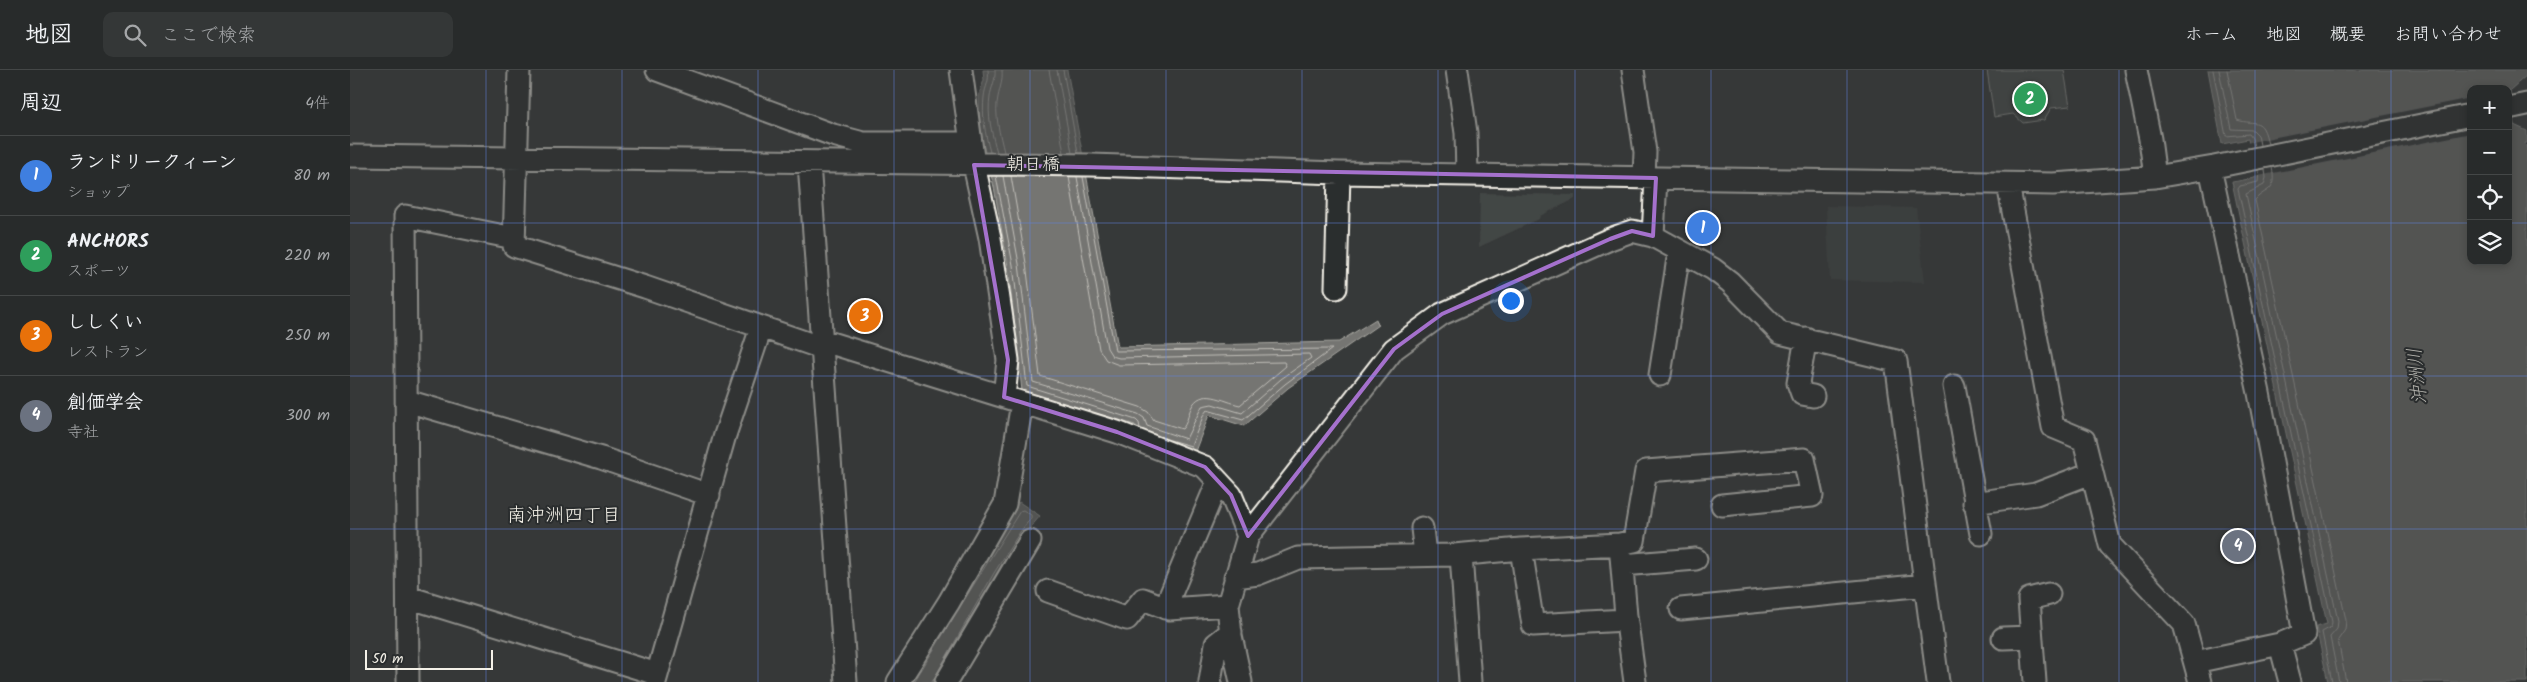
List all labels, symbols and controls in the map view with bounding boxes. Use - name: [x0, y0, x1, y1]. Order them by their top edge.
- search box: [103, 12, 453, 57]
- text: 地図: [25, 16, 73, 55]
- icon: search: [121, 21, 149, 49]
- text: ここで検索: [161, 21, 256, 51]
- text: ホーム: [2185, 21, 2238, 50]
- text: 地図: [2266, 21, 2302, 50]
- text: 概要: [2330, 21, 2366, 50]
- text: お問い合わせ: [2394, 21, 2502, 50]
- pin: 2: [2014, 80, 2046, 118]
- map controls: [2467, 85, 2512, 265]
- button: +: [2467, 85, 2512, 130]
- text: 周辺: [20, 87, 62, 120]
- text: 4件: [305, 91, 330, 116]
- button: −: [2467, 130, 2512, 175]
- text: ランドリークィーン: [67, 148, 237, 178]
- street label: 朝日橋: [1006, 151, 1060, 180]
- text: 1: [34, 163, 38, 188]
- text: 80 m: [293, 163, 330, 188]
- button: locate: [2467, 175, 2512, 220]
- text: ショップ: [67, 180, 130, 205]
- pin: 1: [1687, 209, 1719, 247]
- button: layers: [2467, 220, 2512, 265]
- text: ANCHORS: [67, 227, 149, 257]
- text: 2: [31, 243, 41, 268]
- text: 220 m: [284, 243, 330, 268]
- text: スポーツ: [67, 259, 131, 284]
- your location: [1498, 288, 1524, 314]
- pin: 3: [849, 297, 881, 335]
- text: ししくい: [67, 308, 143, 338]
- text: 3: [32, 323, 40, 348]
- text: 250 m: [285, 323, 330, 348]
- text: レストラン: [67, 340, 148, 365]
- water label: 沖洲川: [2400, 346, 2436, 406]
- text: 創価学会: [67, 388, 143, 418]
- text: 4: [32, 403, 40, 428]
- text: 300 m: [286, 403, 330, 428]
- text: 寺社: [67, 420, 99, 445]
- district label: 南沖洲四丁目: [507, 501, 621, 531]
- pin: 4: [2222, 527, 2254, 565]
- scale bar: [365, 647, 492, 670]
- text: 50 m: [372, 648, 403, 670]

